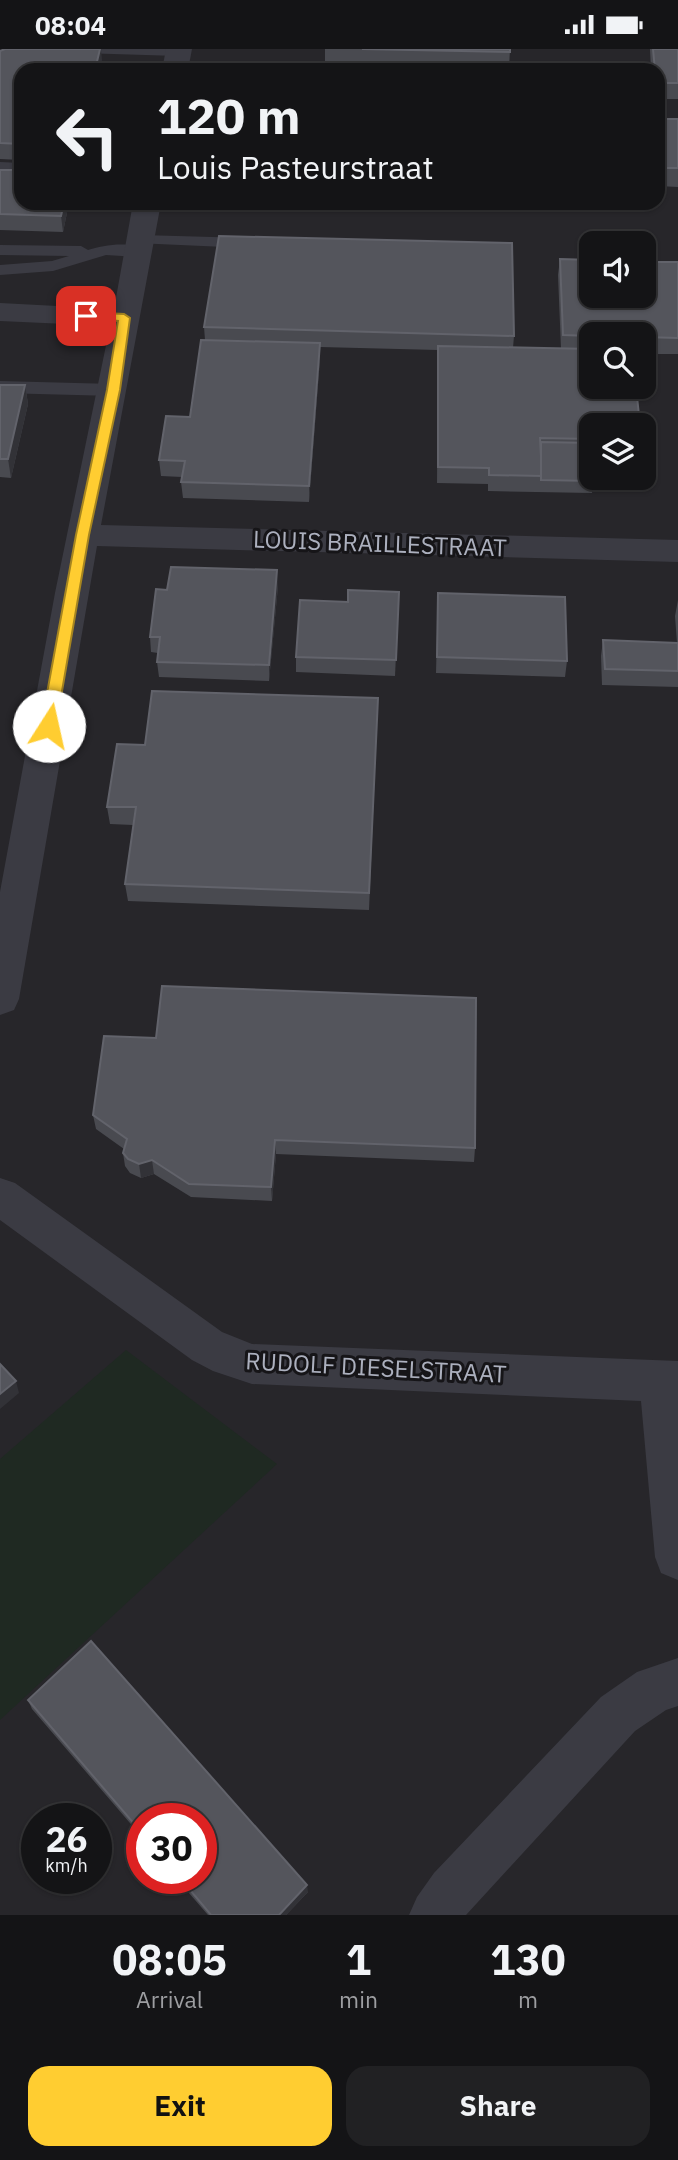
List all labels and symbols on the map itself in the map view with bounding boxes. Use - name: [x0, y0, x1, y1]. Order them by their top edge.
- pin: [56, 286, 116, 346]
- street label: LOUIS BRAILLESTRAAT: [253, 523, 508, 563]
- position arrow: [12, 689, 86, 763]
- street label: RUDOLF DIESELSTRAAT: [245, 1344, 508, 1390]
- speed limit sign: 30: [126, 1803, 217, 1894]

